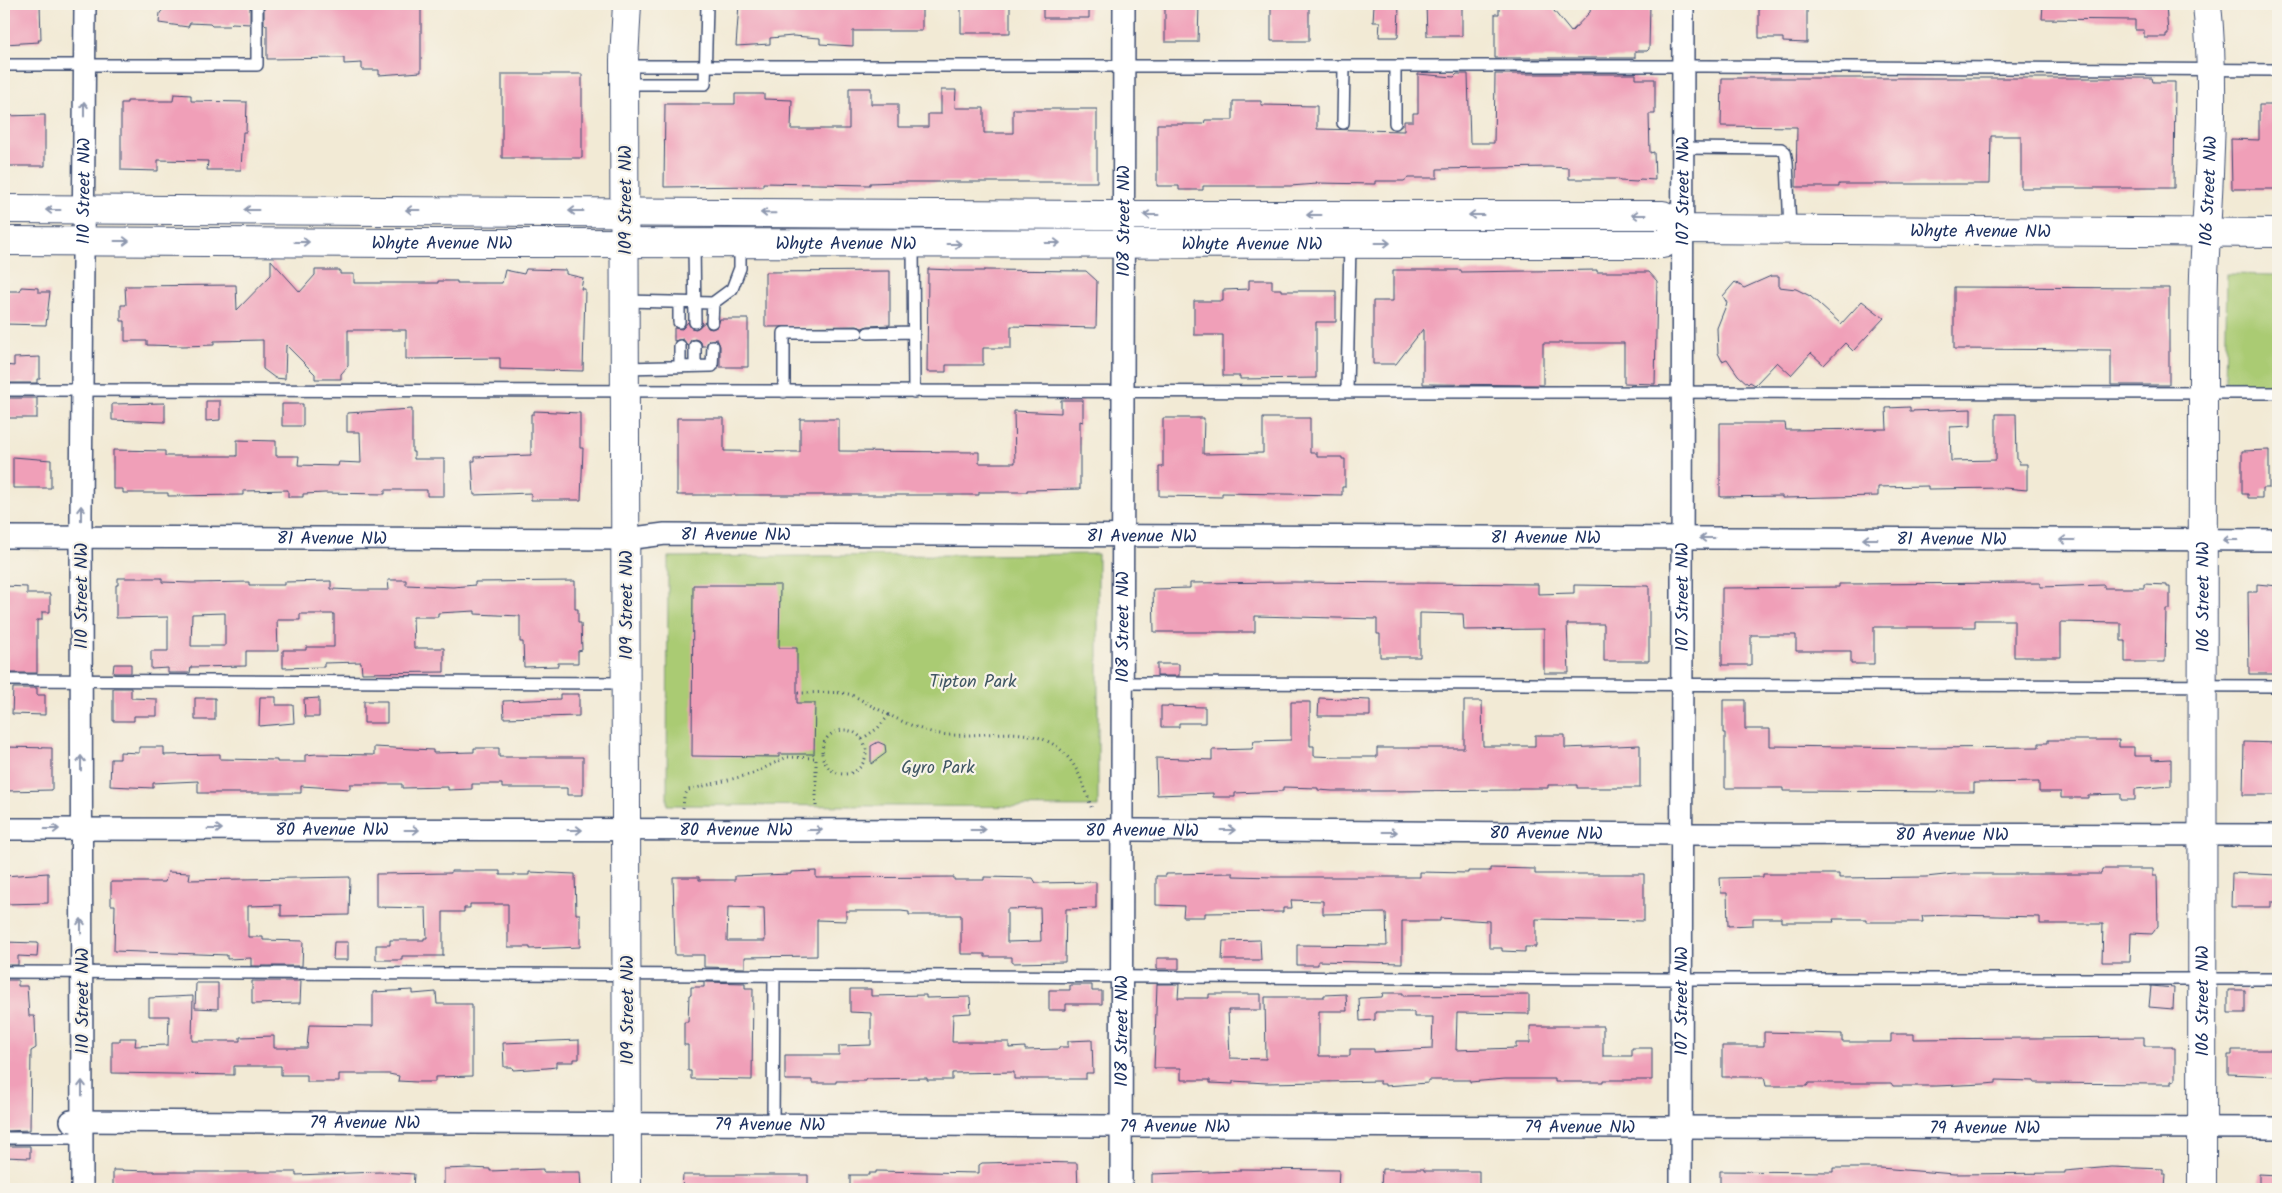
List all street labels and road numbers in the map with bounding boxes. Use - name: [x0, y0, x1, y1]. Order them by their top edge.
- street label: 106 Street NW: [2192, 135, 2226, 247]
- street label: 107 Street NW: [1670, 136, 1699, 246]
- street label: 110 Street NW: [70, 138, 100, 244]
- street label: 109 Street NW: [612, 145, 641, 255]
- street label: 108 Street NW: [1110, 165, 1140, 277]
- street label: Whyte Avenue NW: [1910, 218, 2051, 247]
- street label: Whyte Avenue NW: [371, 230, 513, 259]
- street label: Whyte Avenue NW: [775, 230, 917, 259]
- street label: Whyte Avenue NW: [1181, 231, 1323, 260]
- street label: 81 Avenue NW: [680, 521, 791, 550]
- street label: 81 Avenue NW: [1086, 523, 1197, 552]
- street label: 81 Avenue NW: [1490, 524, 1601, 553]
- street label: 81 Avenue NW: [277, 525, 387, 554]
- street label: 81 Avenue NW: [1896, 526, 2007, 555]
- street label: 106 Street NW: [2190, 541, 2219, 653]
- street label: 107 Street NW: [1669, 542, 1698, 652]
- street label: 110 Street NW: [68, 543, 97, 649]
- street label: 109 Street NW: [613, 550, 642, 660]
- street label: 108 Street NW: [1109, 571, 1139, 683]
- street label: 80 Avenue NW: [275, 816, 389, 845]
- street label: 80 Avenue NW: [679, 817, 793, 846]
- street label: 80 Avenue NW: [1085, 817, 1199, 846]
- street label: 80 Avenue NW: [1489, 820, 1603, 849]
- street label: 80 Avenue NW: [1895, 821, 2009, 851]
- street label: 106 Street NW: [2189, 945, 2218, 1057]
- street label: 107 Street NW: [1668, 946, 1697, 1056]
- street label: 110 Street NW: [69, 948, 98, 1054]
- street label: 109 Street NW: [614, 955, 643, 1065]
- street label: 108 Street NW: [1108, 975, 1138, 1087]
- street label: 79 Avenue NW: [309, 1109, 420, 1139]
- street label: 79 Avenue NW: [714, 1111, 825, 1141]
- street label: 79 Avenue NW: [1120, 1113, 1230, 1142]
- street label: 79 Avenue NW: [1525, 1114, 1635, 1143]
- street label: 79 Avenue NW: [1930, 1114, 2040, 1144]

